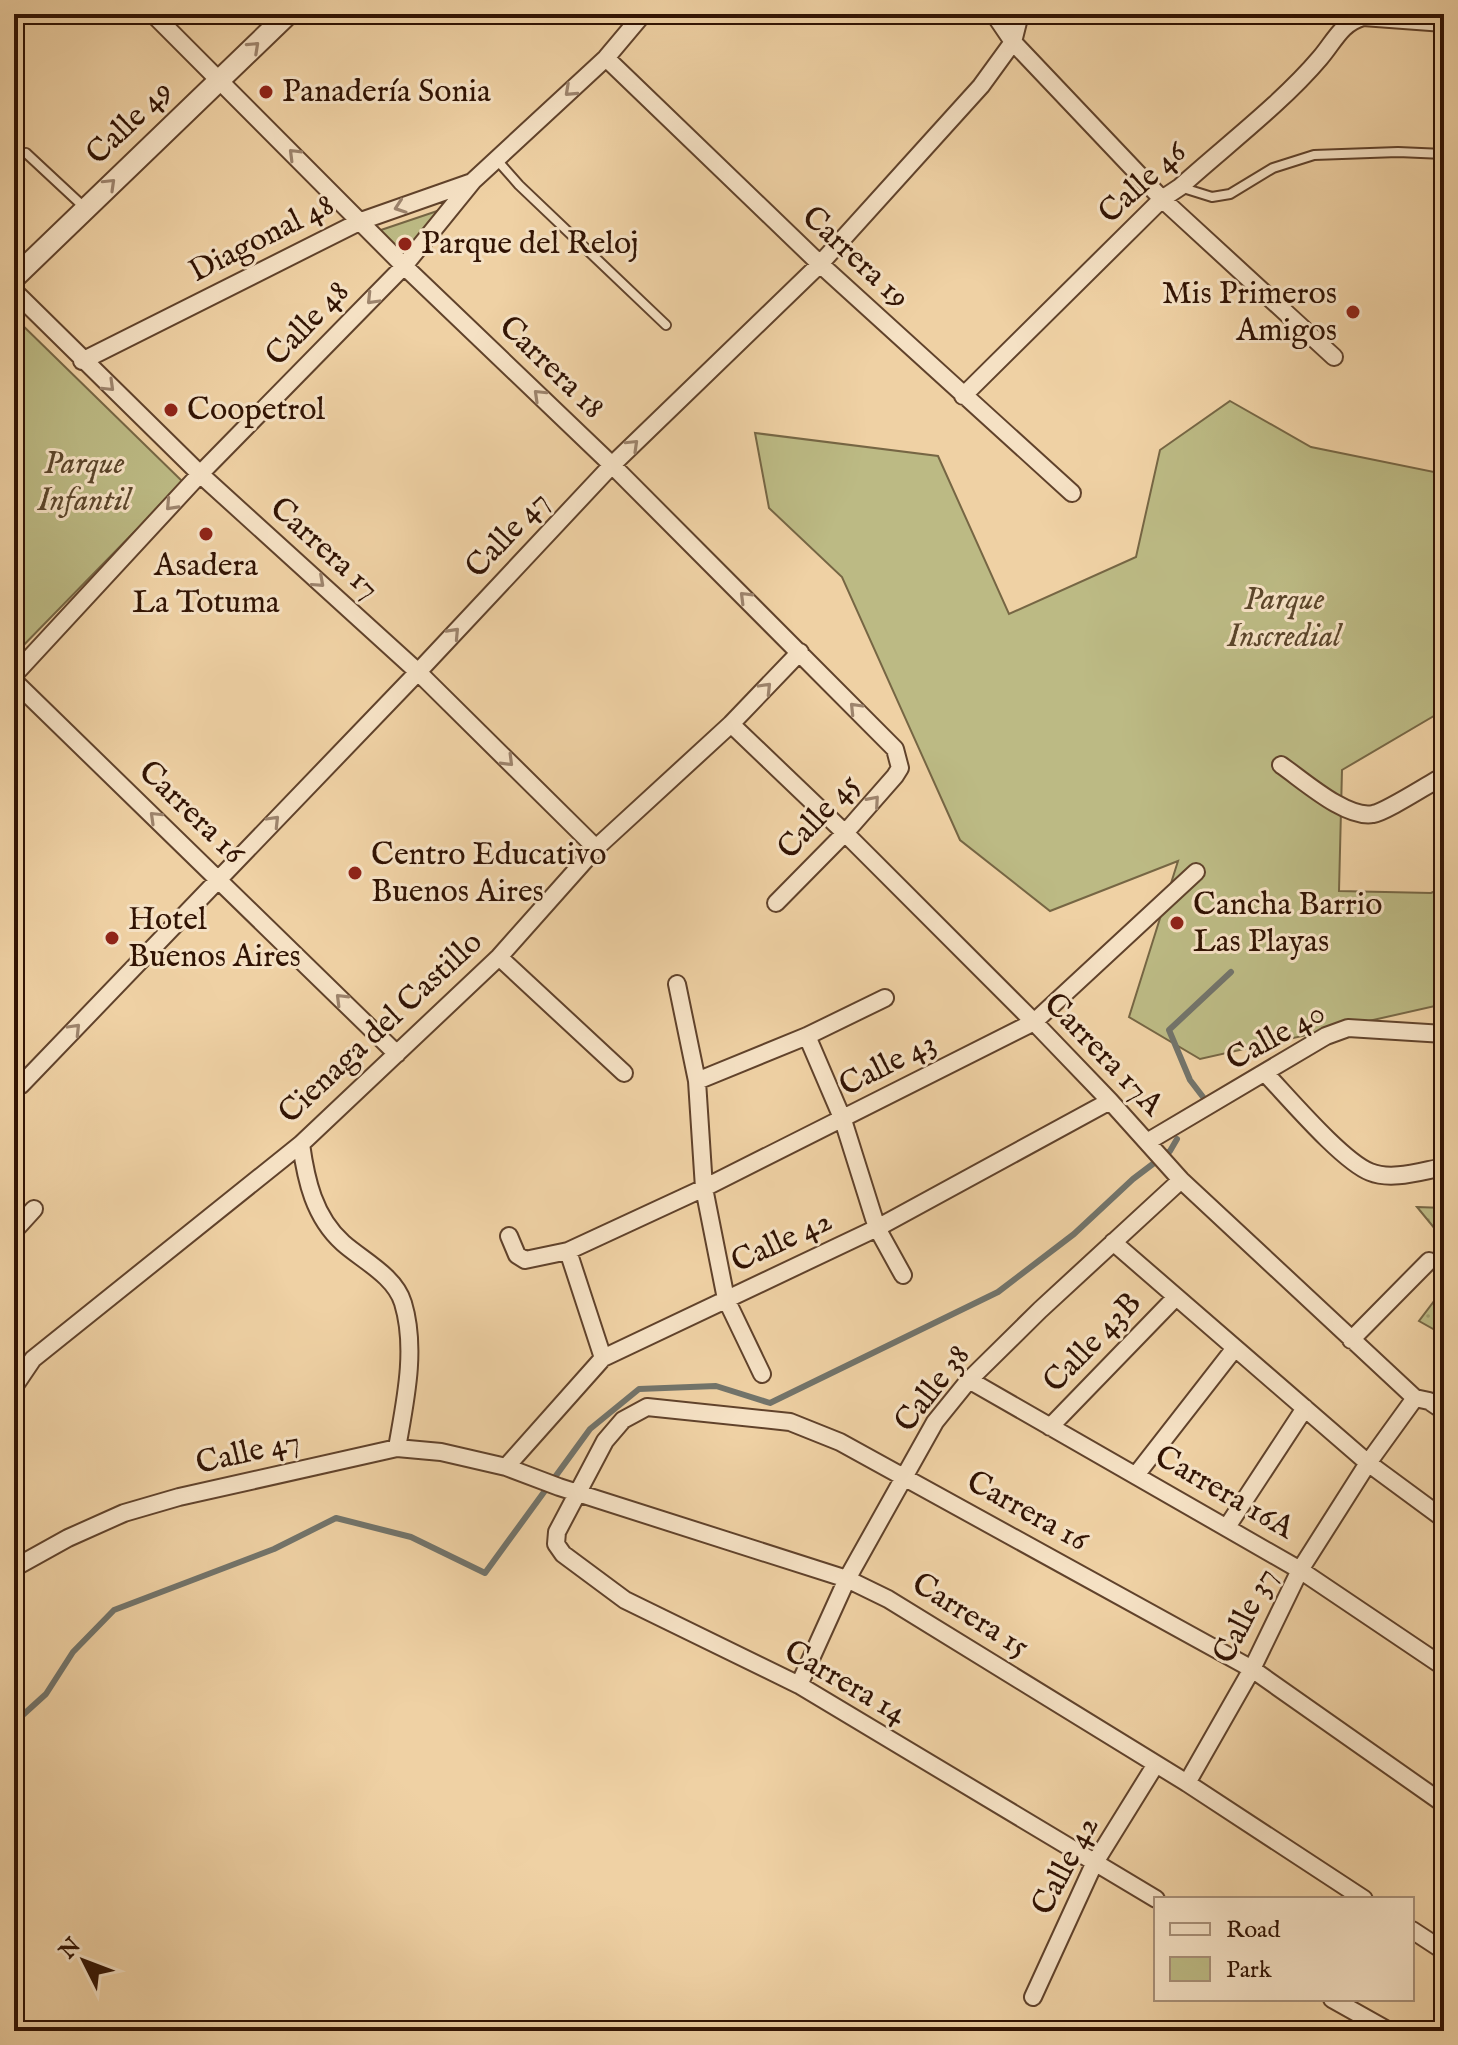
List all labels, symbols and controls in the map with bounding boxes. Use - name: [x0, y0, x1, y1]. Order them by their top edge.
- one-way arrow: [244, 42, 259, 56]
- street label: Calle 49: [78, 72, 182, 174]
- place label: Panadería Sonia: [282, 72, 491, 113]
- one-way arrow: [565, 81, 580, 95]
- marker: Panadería Sonia: [257, 83, 275, 101]
- street label: Calle 46: [1090, 132, 1196, 233]
- one-way arrow: [289, 149, 303, 163]
- one-way arrow: [100, 179, 115, 193]
- street label: Diagonal 48: [183, 185, 341, 293]
- one-way arrow: [393, 197, 407, 214]
- street label: Carrera 19: [792, 198, 918, 318]
- place label: Parque del Reloj: [421, 224, 639, 265]
- marker: Parque del Reloj: [396, 235, 414, 253]
- street label: Calle 48: [257, 272, 359, 376]
- place label: Mis Primeros Amigos: [1162, 274, 1337, 352]
- one-way arrow: [367, 290, 381, 304]
- marker: Mis Primeros Amigos: [1344, 303, 1362, 321]
- street label: Carrera 18: [489, 307, 613, 429]
- one-way arrow: [99, 377, 114, 391]
- place label: Coopetrol: [187, 390, 325, 431]
- one-way arrow: [534, 390, 548, 405]
- marker: Coopetrol: [162, 401, 180, 419]
- one-way arrow: [624, 440, 638, 454]
- park label: Parque Infantil: [37, 444, 133, 522]
- street label: Calle 47: [457, 482, 559, 588]
- street label: Carrera 17: [260, 489, 388, 609]
- one-way arrow: [167, 496, 181, 511]
- marker: Asadera La Totuma: [197, 525, 215, 543]
- place label: Asadera La Totuma: [132, 546, 280, 624]
- one-way arrow: [310, 573, 325, 587]
- park label: Parque Inscredial: [1226, 580, 1343, 658]
- one-way arrow: [740, 592, 754, 606]
- one-way arrow: [445, 628, 459, 643]
- one-way arrow: [757, 683, 771, 697]
- one-way arrow: [849, 703, 864, 717]
- street label: Carrera 16: [129, 752, 253, 874]
- one-way arrow: [499, 752, 513, 766]
- street label: Calle 45: [769, 765, 869, 869]
- one-way arrow: [864, 795, 878, 810]
- one-way arrow: [150, 812, 164, 826]
- one-way arrow: [265, 816, 279, 830]
- place label: Centro Educativo Buenos Aires: [371, 835, 606, 913]
- marker: Centro Educativo Buenos Aires: [346, 864, 364, 882]
- place label: Cancha Barrio Las Playas: [1193, 885, 1382, 963]
- place label: Hotel Buenos Aires: [128, 900, 301, 978]
- marker: Cancha Barrio Las Playas: [1168, 914, 1186, 932]
- street label: Cienaga del Castillo: [270, 923, 492, 1133]
- marker: Hotel Buenos Aires: [103, 929, 121, 947]
- street label: Carrera 17A: [1034, 985, 1173, 1126]
- street label: Calle 40: [1219, 993, 1333, 1081]
- one-way arrow: [336, 994, 350, 1008]
- street label: Calle 43: [833, 1023, 943, 1107]
- one-way arrow: [66, 1024, 80, 1038]
- street label: Calle 42: [725, 1201, 839, 1283]
- street label: Calle 43B: [1035, 1284, 1151, 1402]
- street label: Calle 38: [886, 1337, 980, 1441]
- street label: Calle 47: [192, 1421, 304, 1485]
- street label: Carrera 16A: [1147, 1437, 1302, 1550]
- street label: Carrera 16: [959, 1462, 1095, 1562]
- street label: Calle 37: [1204, 1561, 1288, 1671]
- street label: Carrera 15: [904, 1564, 1036, 1668]
- street label: Carrera 14: [776, 1631, 914, 1735]
- street label: Calle 42: [1023, 1809, 1109, 1923]
- legend: [1154, 1897, 1414, 2001]
- text: Road: [1226, 1915, 1280, 1946]
- north arrow: [44, 1921, 124, 2001]
- text: N: [53, 1933, 87, 1966]
- text: Park: [1226, 1955, 1272, 1986]

